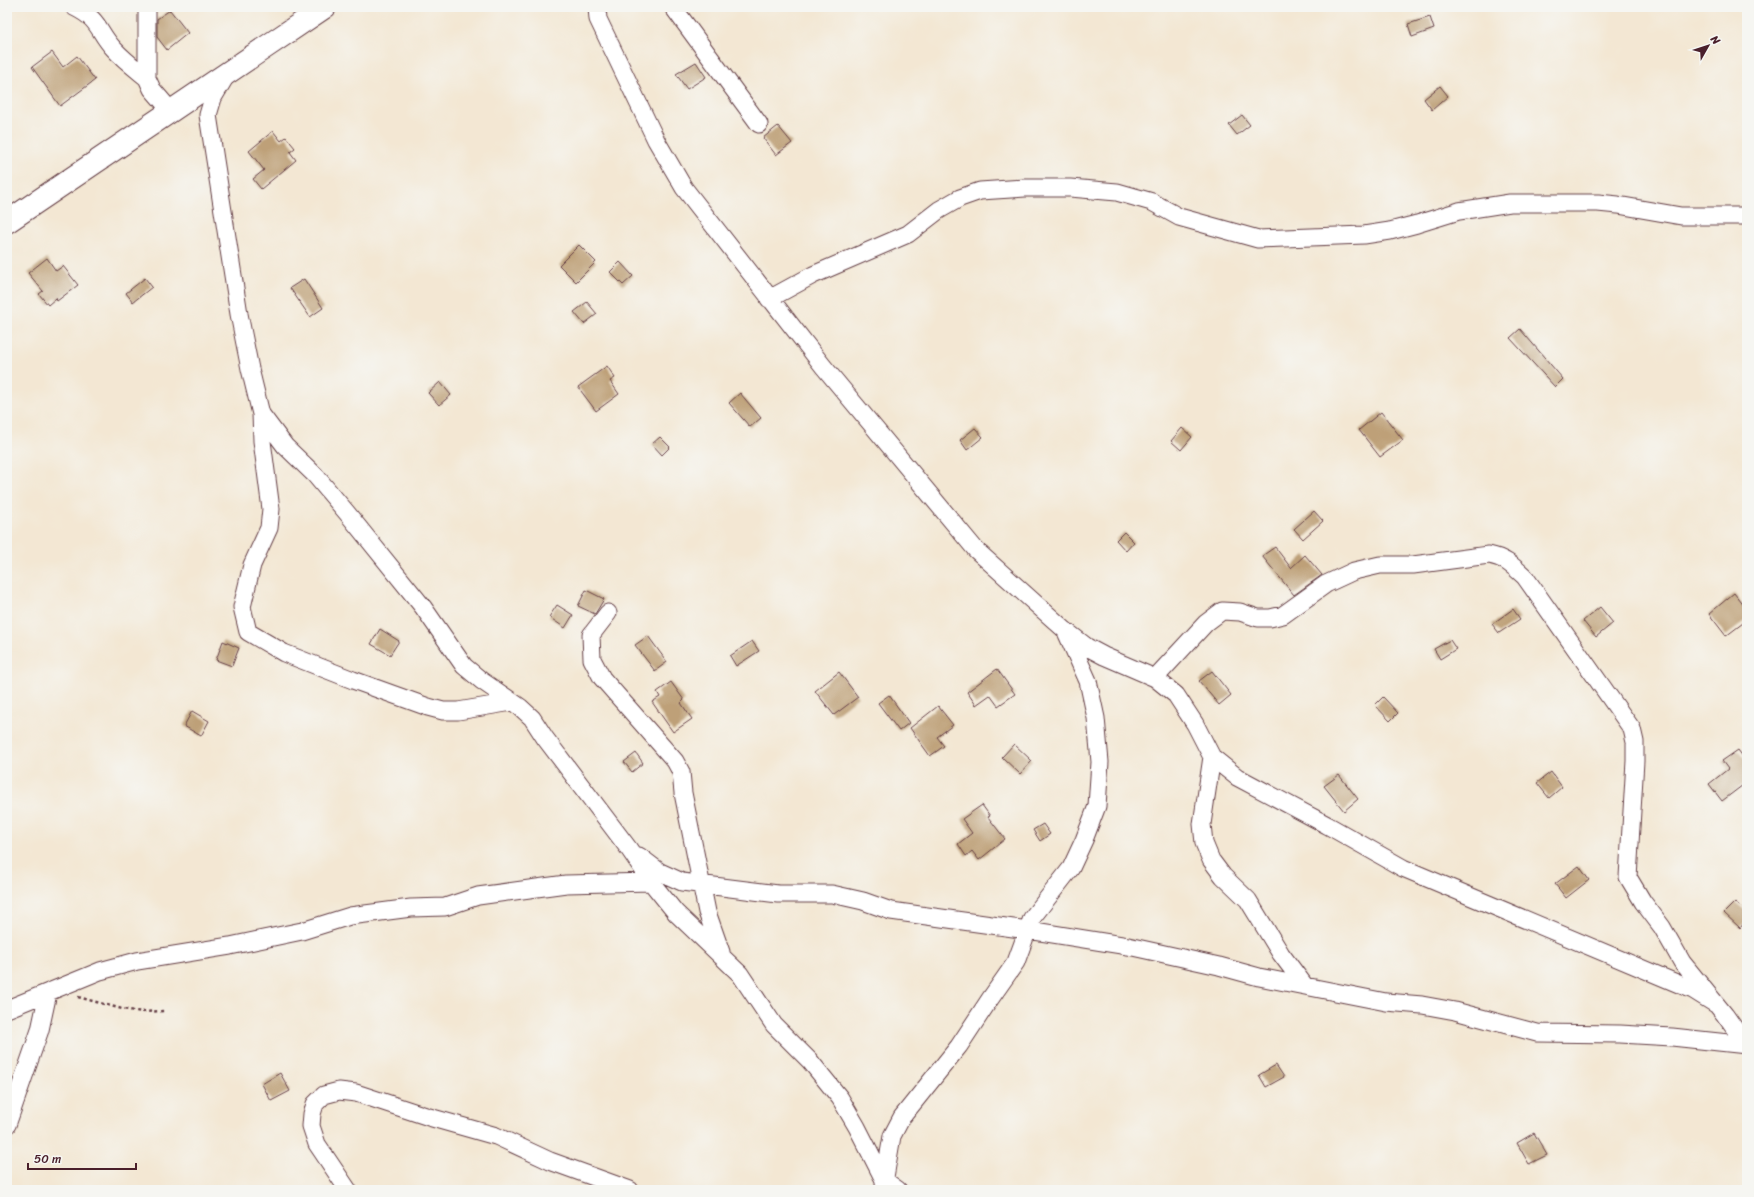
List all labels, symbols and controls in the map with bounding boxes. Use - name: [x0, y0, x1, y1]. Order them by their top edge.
- north arrow: [1688, 26, 1728, 66]
- text: N: [1705, 30, 1725, 49]
- scale bar: [28, 1145, 136, 1171]
- text: 50 m: [34, 1148, 61, 1170]

